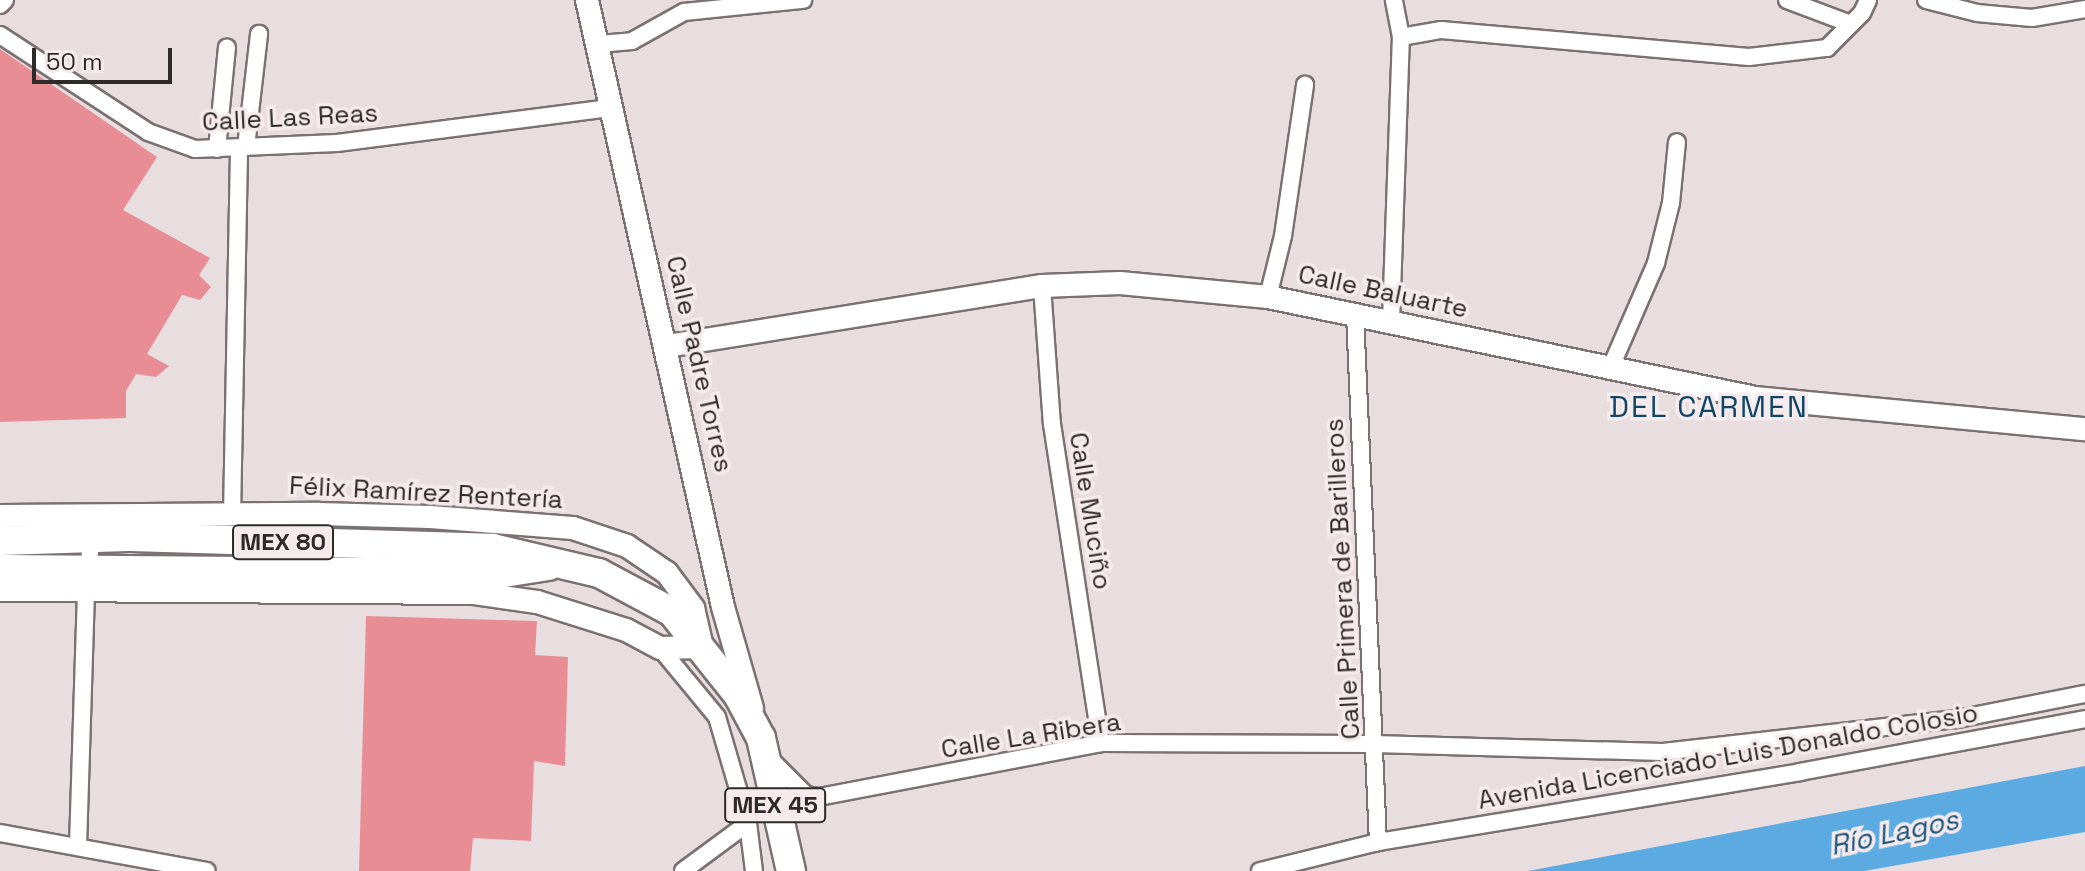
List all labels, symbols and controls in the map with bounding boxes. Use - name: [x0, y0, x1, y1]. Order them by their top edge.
- scale bar: [36, 32, 176, 82]
- text: 50 m: [46, 46, 103, 77]
- street label: Calle Las Reas: [201, 98, 379, 138]
- street label: Calle Padre Torres: [659, 253, 739, 475]
- street label: Calle Baluarte: [1295, 259, 1471, 325]
- district label: DEL CARMEN: [1609, 389, 1809, 425]
- street label: Calle Primera de Barilleros: [1319, 418, 1367, 740]
- street label: Calle Muciño: [1062, 430, 1118, 592]
- street label: Félix Ramírez Rentería: [288, 470, 564, 516]
- road number: MEX 80: [231, 522, 335, 562]
- street label: Avenida Licenciado Luis Donaldo Colosio: [1476, 698, 1980, 816]
- street label: Calle La Ribera: [939, 706, 1123, 766]
- road number: MEX 45: [723, 785, 827, 825]
- water label: Río Lagos: [1827, 802, 1961, 862]

